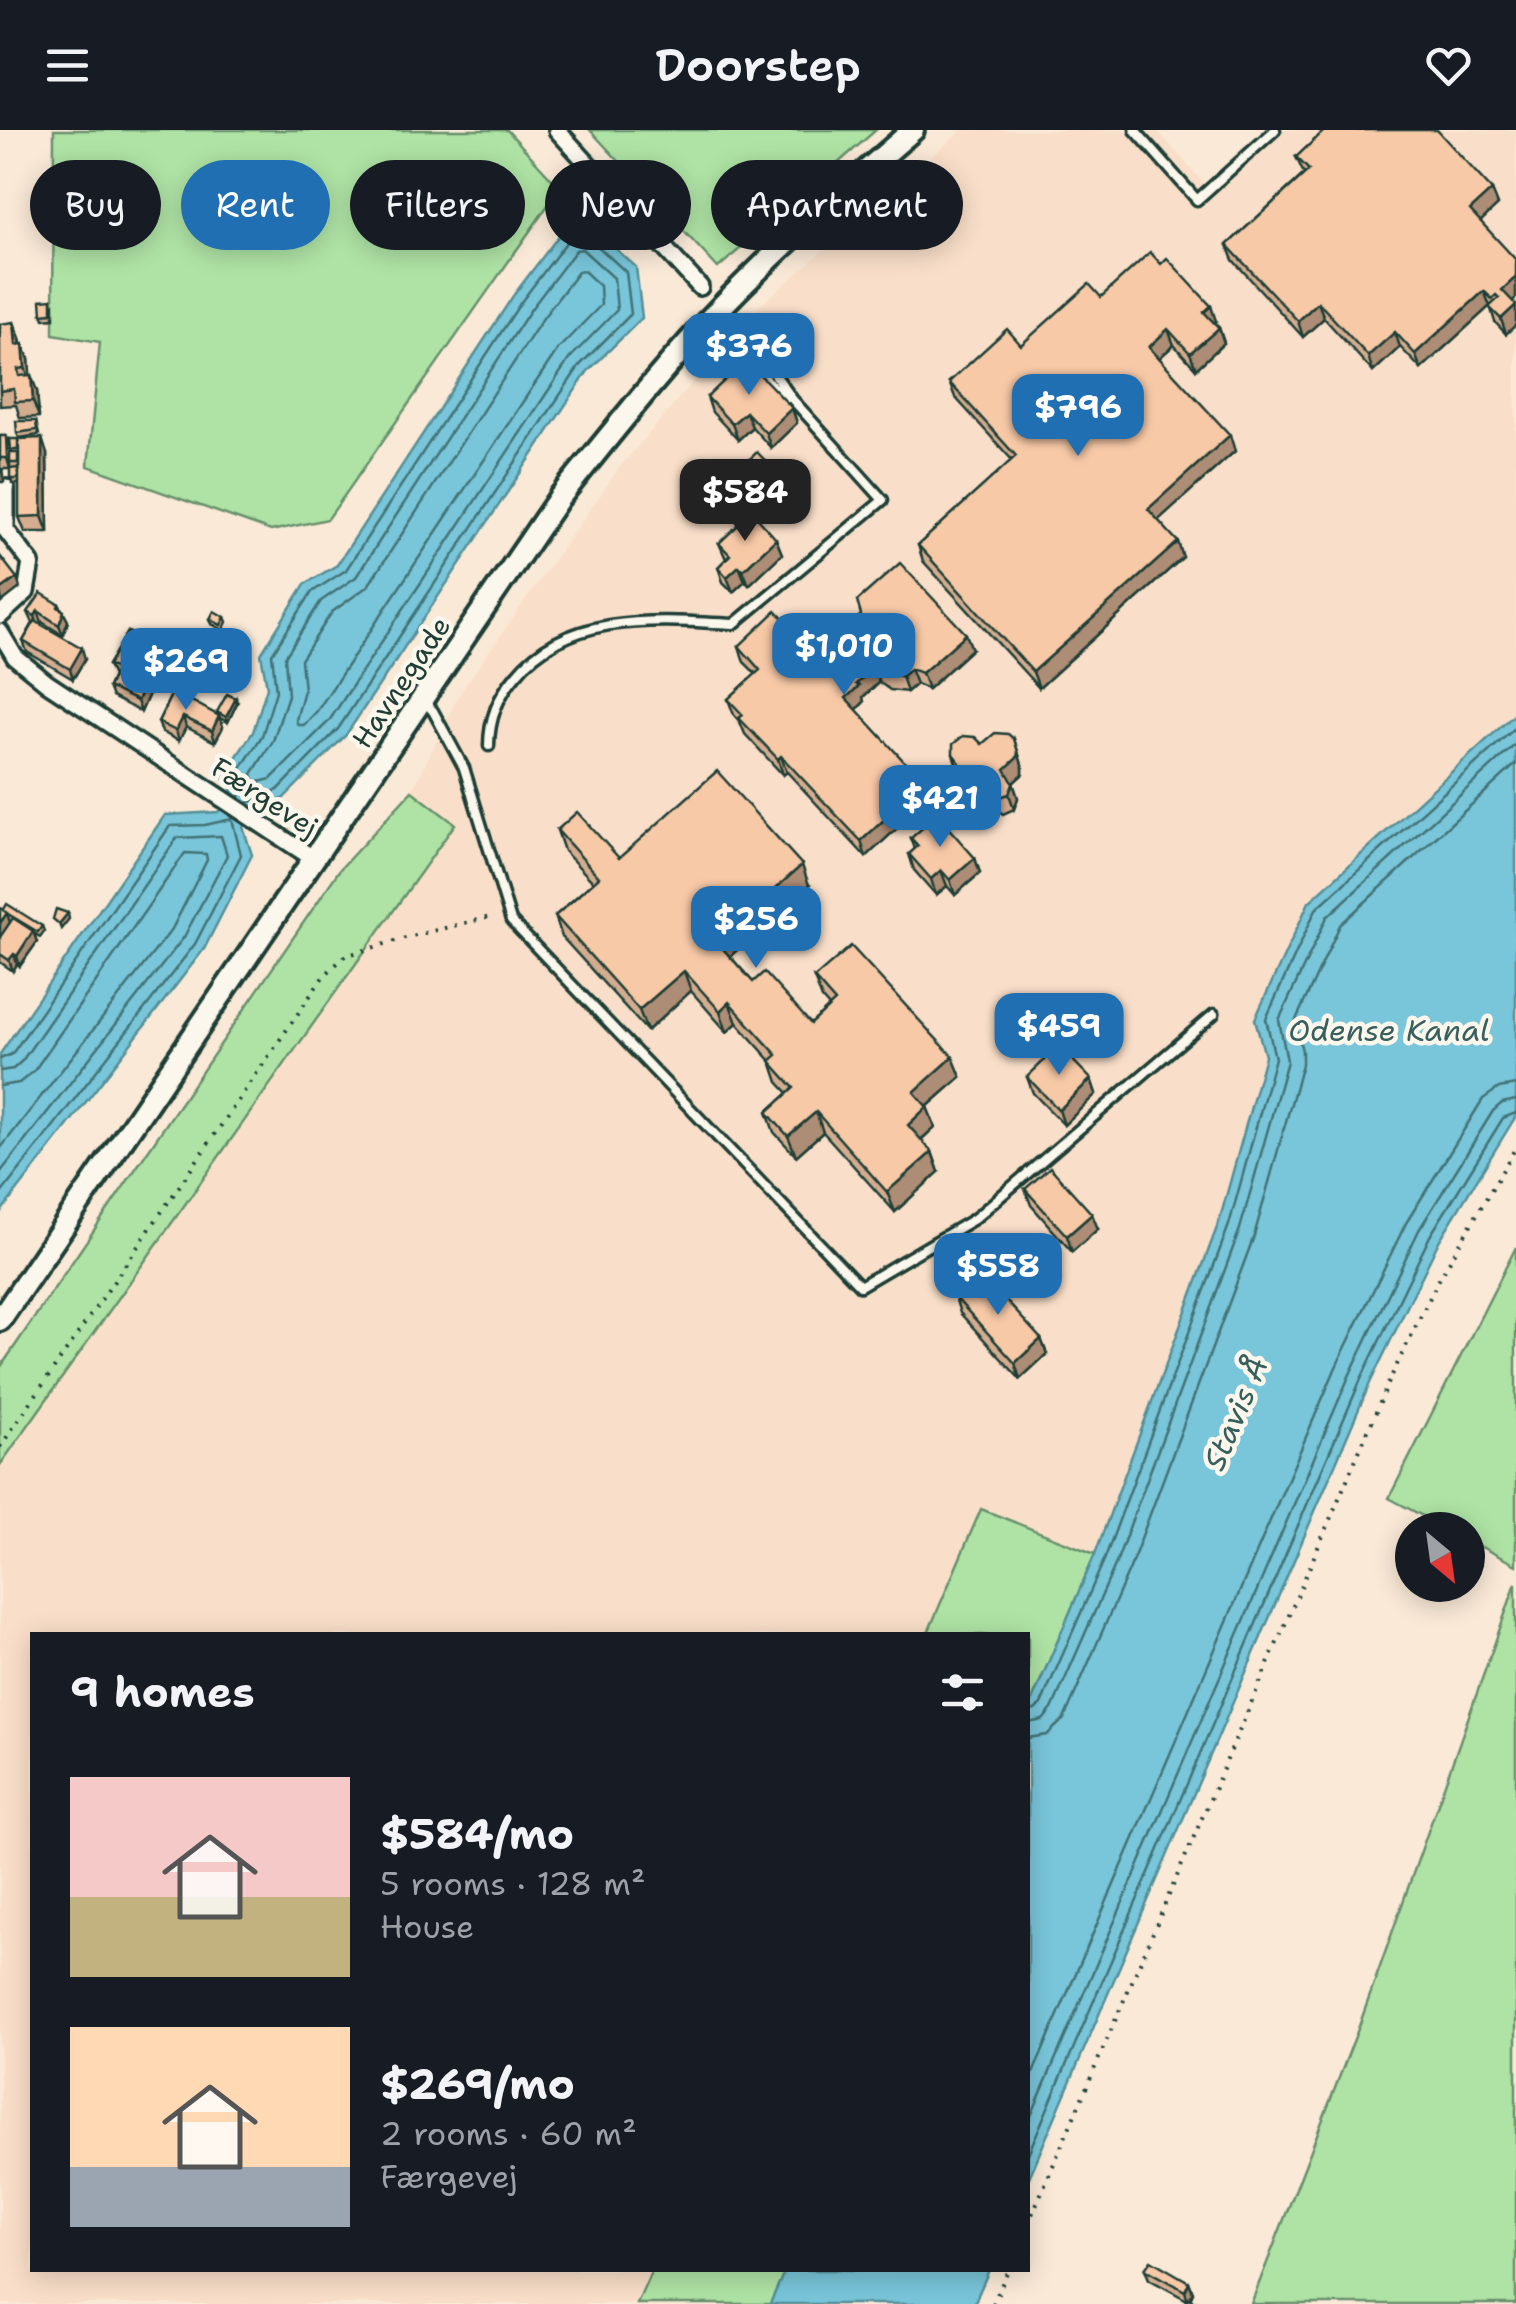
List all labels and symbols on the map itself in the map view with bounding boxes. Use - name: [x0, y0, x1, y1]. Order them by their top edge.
- pin: $376: [690, 313, 808, 398]
- pin: $796: [1019, 374, 1137, 459]
- pin: $584: [686, 459, 804, 544]
- street label: Havnegade: [343, 609, 459, 755]
- pin: $1,010: [763, 613, 925, 698]
- pin: $269: [127, 628, 245, 713]
- street label: Færgevej: [204, 748, 326, 846]
- pin: $421: [881, 765, 999, 850]
- pin: $256: [697, 886, 815, 971]
- pin: $459: [1000, 993, 1118, 1078]
- water label: Odense Kanal: [1288, 1010, 1490, 1051]
- pin: $558: [939, 1233, 1057, 1318]
- water label: Stavis Å: [1193, 1351, 1278, 1476]
- north arrow: [1395, 1512, 1485, 1602]

